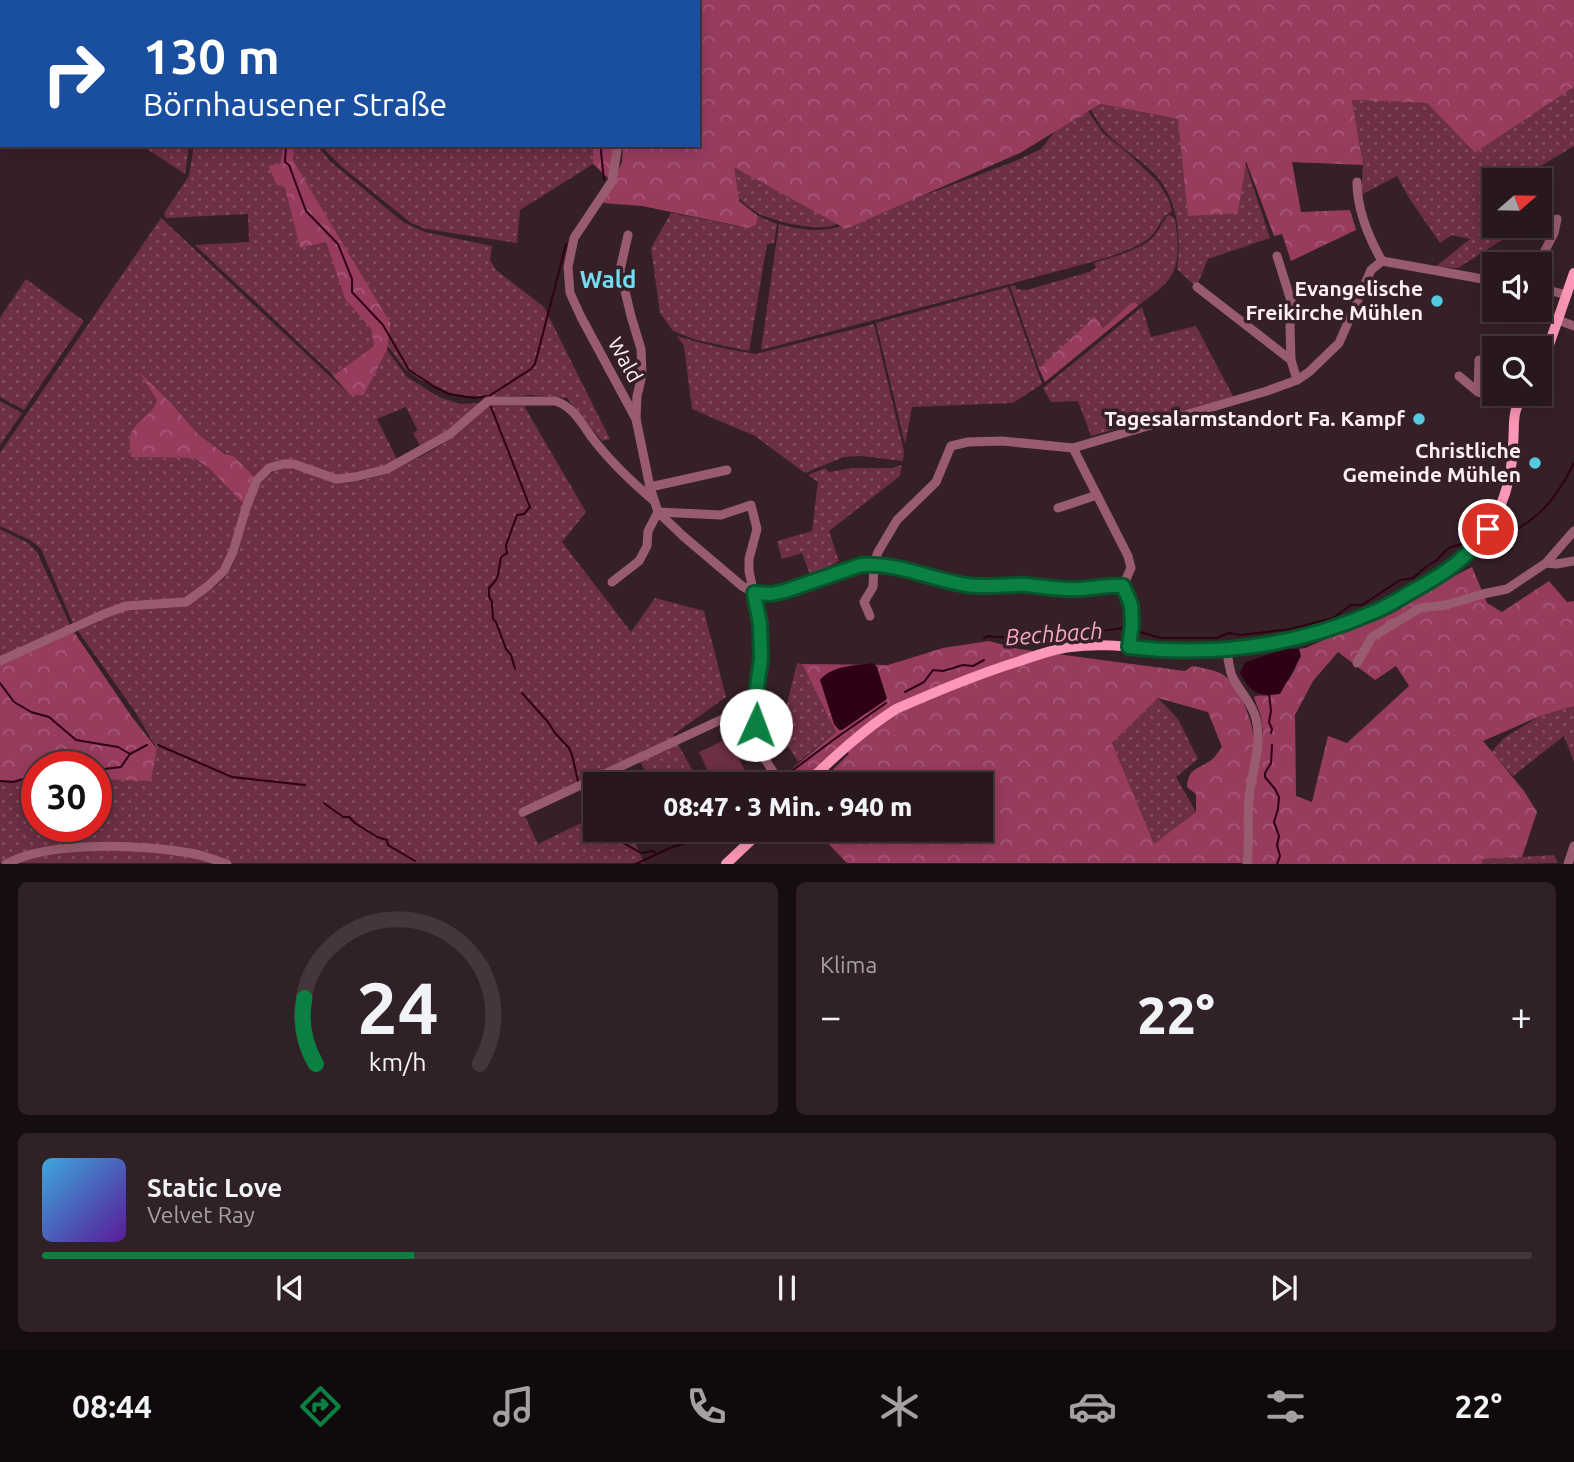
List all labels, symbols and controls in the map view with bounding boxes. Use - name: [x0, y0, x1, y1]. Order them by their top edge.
- icon: right: [28, 28, 119, 119]
- text: 130 m: [143, 28, 280, 83]
- text: Börnhausener Straße: [143, 86, 447, 122]
- north arrow: [1482, 168, 1552, 238]
- map controls: [1482, 168, 1552, 406]
- button: sound: [1482, 252, 1552, 322]
- district label: Wald: [580, 266, 636, 293]
- place label: Evangelische Freikirche Mühlen: [1245, 276, 1423, 324]
- marker: Evangelische Freikirche Mühlen: [1429, 293, 1445, 309]
- street label: Wald: [604, 333, 648, 386]
- button: search: [1482, 336, 1552, 406]
- place label: Tagesalarmstandort Fa. Kampf: [1104, 406, 1405, 430]
- marker: Tagesalarmstandort Fa. Kampf: [1411, 411, 1427, 427]
- place label: Christliche Gemeinde Mühlen: [1342, 438, 1521, 486]
- marker: Christliche Gemeinde Mühlen: [1527, 455, 1543, 471]
- pin: [1458, 499, 1518, 559]
- icon: arrive: [1469, 510, 1507, 548]
- water label: Bechbach: [1004, 618, 1104, 649]
- position arrow: [719, 688, 793, 762]
- speed limit sign: 30: [21, 751, 112, 842]
- text: 08:47 · 3 Min. · 940 m: [664, 792, 912, 821]
- text: Klima: [820, 952, 877, 977]
- text: 24: [357, 967, 439, 1049]
- text: 22°: [1137, 986, 1215, 1044]
- text: −: [820, 995, 841, 1037]
- text: +: [1511, 995, 1532, 1037]
- text: km/h: [369, 1048, 427, 1076]
- text: Static Love: [147, 1173, 282, 1202]
- text: Velvet Ray: [147, 1202, 255, 1227]
- icon: previous: [271, 1269, 309, 1307]
- icon: pause: [768, 1269, 806, 1307]
- icon: next: [1265, 1269, 1303, 1307]
- icon: directions: [296, 1382, 345, 1431]
- icon: music: [489, 1382, 538, 1431]
- icon: phone: [682, 1382, 731, 1431]
- icon: climate: [875, 1382, 924, 1431]
- icon: car: [1068, 1382, 1117, 1431]
- icon: filters: [1261, 1382, 1310, 1431]
- text: 08:44: [72, 1388, 152, 1424]
- text: 22°: [1455, 1388, 1502, 1424]

